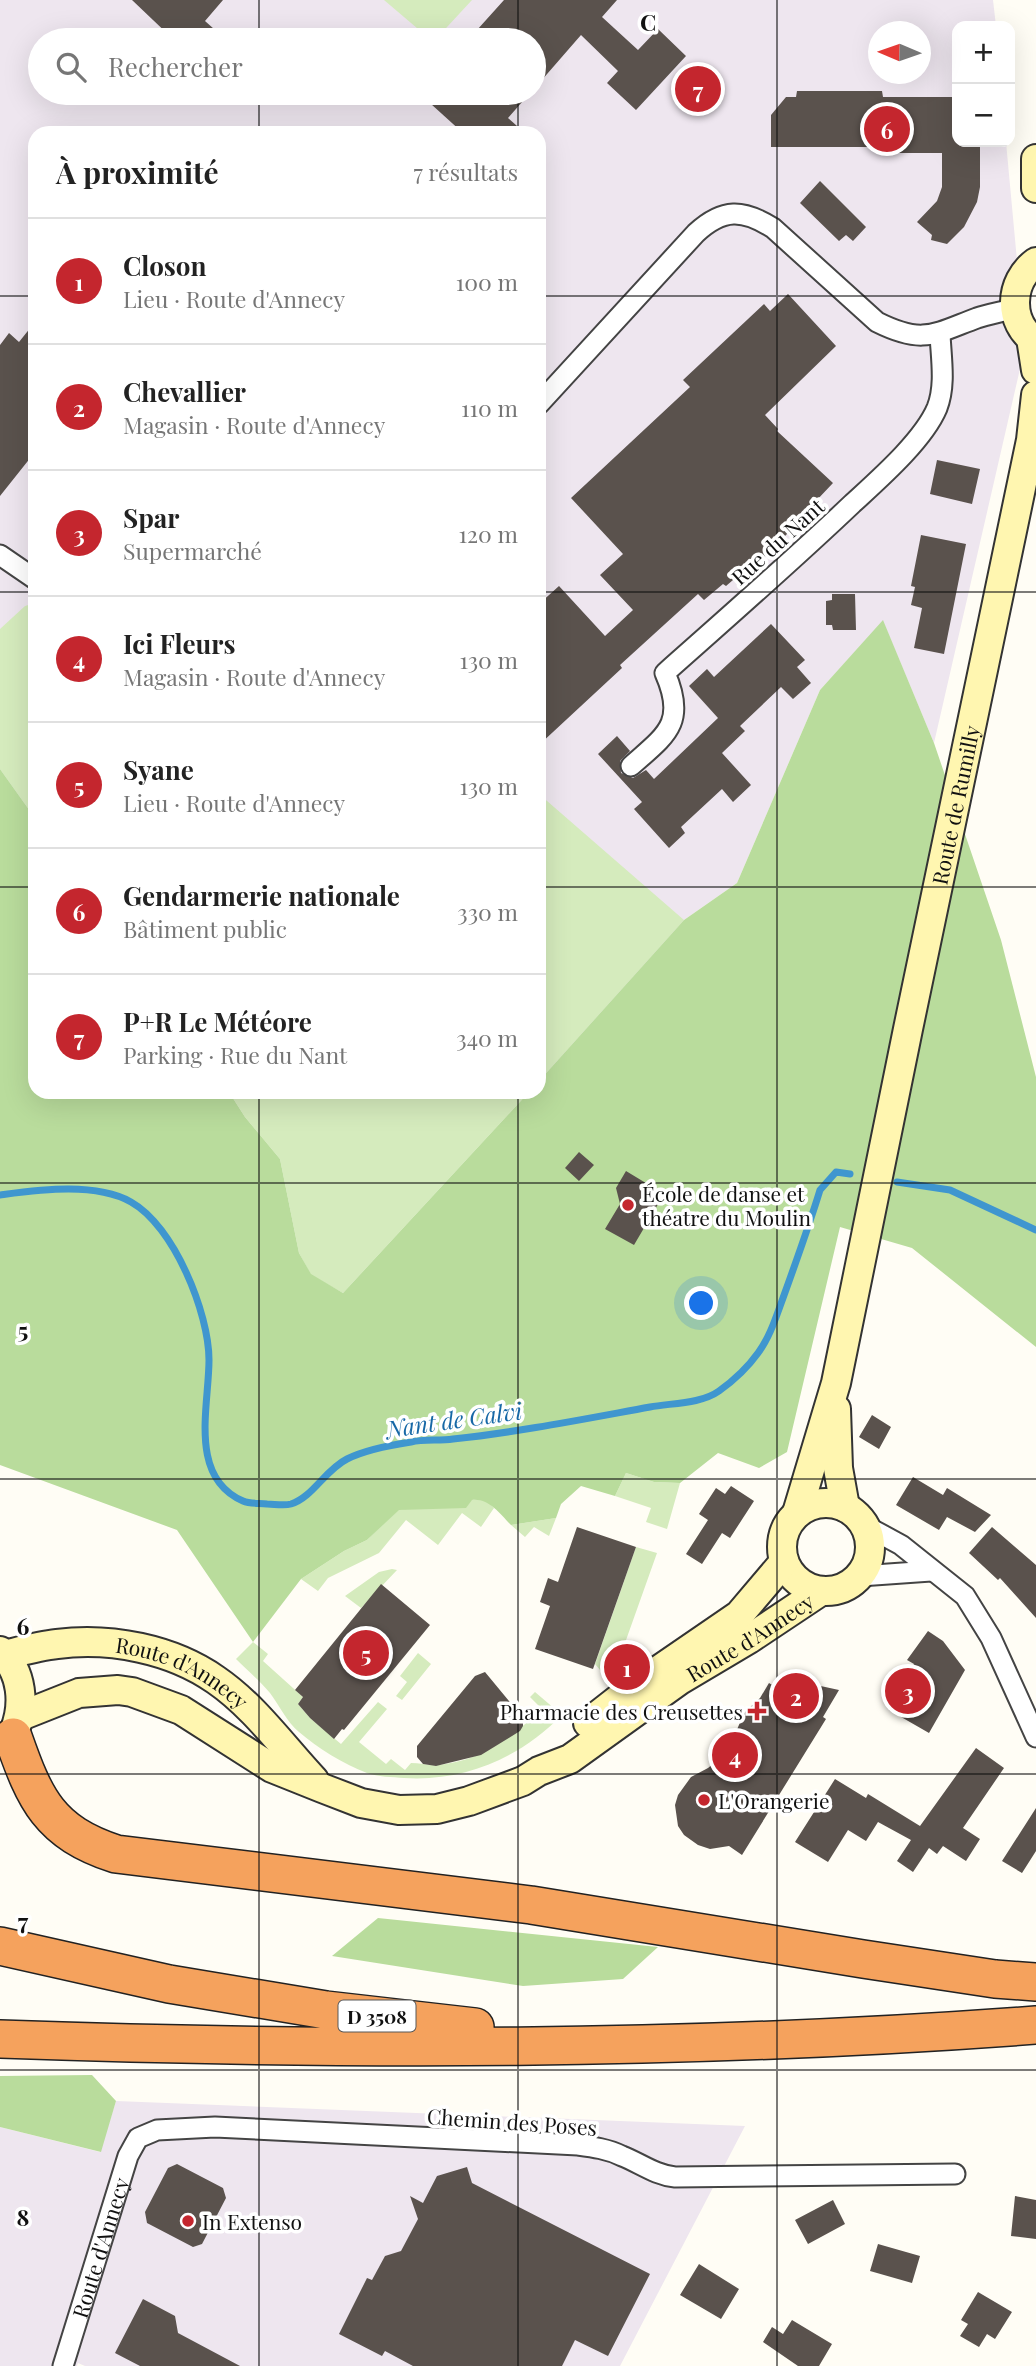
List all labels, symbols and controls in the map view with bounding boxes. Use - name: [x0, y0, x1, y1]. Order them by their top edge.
- text: C: [640, 6, 656, 37]
- north arrow: [868, 21, 931, 84]
- map controls: [952, 21, 1015, 147]
- button: +: [952, 21, 1015, 84]
- search box: [28, 28, 546, 105]
- icon: search: [52, 48, 90, 86]
- text: Rechercher: [108, 49, 243, 84]
- pin: 7: [675, 63, 721, 115]
- button: −: [952, 84, 1015, 147]
- pin: 6: [864, 103, 910, 155]
- text: À proximité: [56, 152, 219, 192]
- text: 7 résultats: [414, 156, 518, 187]
- text: Closon: [123, 248, 207, 283]
- text: 1: [75, 266, 83, 297]
- text: 100 m: [456, 266, 518, 297]
- text: Lieu · Route d'Annecy: [123, 283, 345, 314]
- text: Chevallier: [123, 374, 246, 409]
- text: 2: [73, 392, 85, 423]
- text: 110 m: [461, 392, 518, 423]
- text: Magasin · Route d'Annecy: [123, 409, 385, 440]
- street label: Rue du Nant: [724, 491, 830, 590]
- text: Spar: [123, 500, 179, 535]
- text: 3: [73, 518, 85, 549]
- text: 120 m: [459, 518, 518, 549]
- text: Supermarché: [123, 535, 262, 566]
- text: Ici Fleurs: [123, 626, 235, 661]
- text: 4: [73, 644, 85, 675]
- text: 130 m: [460, 644, 518, 675]
- text: Magasin · Route d'Annecy: [123, 661, 385, 692]
- street label: Route de Rumilly: [925, 722, 985, 887]
- text: Syane: [123, 752, 194, 787]
- text: 5: [74, 770, 84, 801]
- text: 130 m: [460, 770, 518, 801]
- text: Lieu · Route d'Annecy: [123, 787, 345, 818]
- text: Gendarmerie nationale: [123, 878, 400, 913]
- text: 6: [73, 896, 85, 927]
- text: 330 m: [457, 896, 518, 927]
- text: Bâtiment public: [123, 913, 287, 944]
- text: P+R Le Météore: [123, 1004, 312, 1039]
- text: 7: [74, 1022, 84, 1053]
- text: 340 m: [456, 1022, 518, 1053]
- text: Parking · Rue du Nant: [123, 1039, 347, 1070]
- place label: École de danse et théatre du Moulin: [642, 1179, 811, 1231]
- marker: École de danse et théatre du Moulin: [620, 1197, 636, 1213]
- your location: [684, 1286, 718, 1320]
- text: 5: [18, 1314, 28, 1345]
- water label: Nant de Calvi: [382, 1394, 525, 1444]
- street label: Route d'Annecy: [681, 1586, 819, 1687]
- text: 6: [17, 1610, 30, 1641]
- pin: 5: [343, 1627, 389, 1679]
- street label: Route d'Annecy: [114, 1630, 255, 1715]
- pin: 1: [604, 1641, 650, 1693]
- pin: 3: [885, 1665, 931, 1717]
- pin: 2: [773, 1670, 819, 1722]
- place label: Pharmacie des Creusettes: [500, 1697, 743, 1725]
- marker: Pharmacie des Creusettes: [749, 1703, 765, 1719]
- pin: 4: [712, 1729, 758, 1781]
- place label: L'Orangerie: [718, 1786, 830, 1814]
- marker: L'Orangerie: [696, 1792, 712, 1808]
- text: 7: [18, 1905, 29, 1936]
- road number: D 3508: [338, 2000, 416, 2032]
- street label: Chemin des Poses: [426, 2101, 598, 2141]
- street label: Route d'Annecy: [65, 2174, 135, 2321]
- text: 8: [17, 2201, 29, 2232]
- place label: In Extenso: [202, 2207, 302, 2235]
- marker: In Extenso: [180, 2213, 196, 2229]

